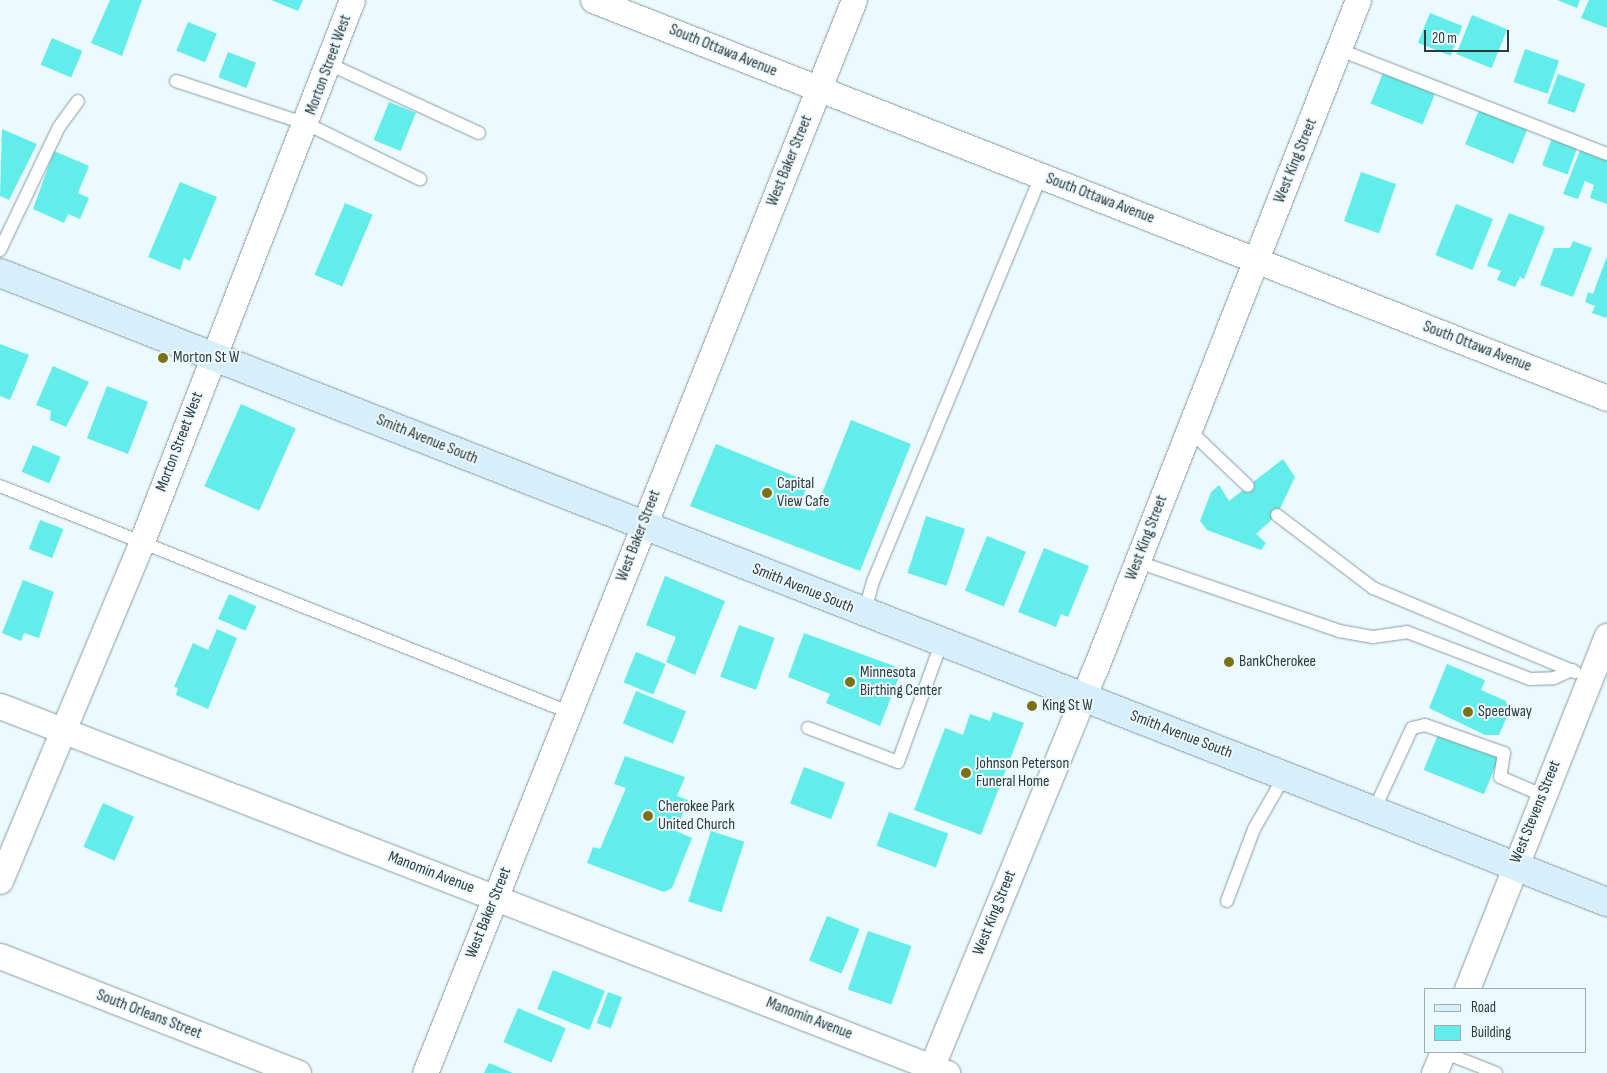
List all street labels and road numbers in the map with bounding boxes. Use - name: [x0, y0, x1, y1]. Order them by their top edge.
- street label: Morton Street West: [302, 12, 356, 118]
- street label: South Ottawa Avenue: [666, 21, 780, 81]
- street label: West Baker Street: [763, 113, 817, 209]
- street label: West King Street: [1270, 116, 1322, 206]
- street label: South Ottawa Avenue: [1043, 169, 1157, 229]
- street label: South Ottawa Avenue: [1420, 317, 1534, 377]
- street label: Morton Street West: [152, 389, 208, 495]
- street label: Smith Avenue South: [373, 411, 481, 469]
- street label: West Baker Street: [613, 488, 665, 584]
- street label: West King Street: [1122, 493, 1172, 583]
- street label: Smith Avenue South: [749, 560, 857, 618]
- street label: Smith Avenue South: [1127, 707, 1235, 763]
- street label: West Stevens Street: [1507, 758, 1565, 866]
- street label: Manomin Avenue: [385, 848, 477, 898]
- street label: West Baker Street: [462, 865, 516, 961]
- street label: West King Street: [969, 868, 1021, 958]
- street label: South Orleans Street: [94, 986, 204, 1044]
- street label: Manomin Avenue: [763, 994, 855, 1044]

